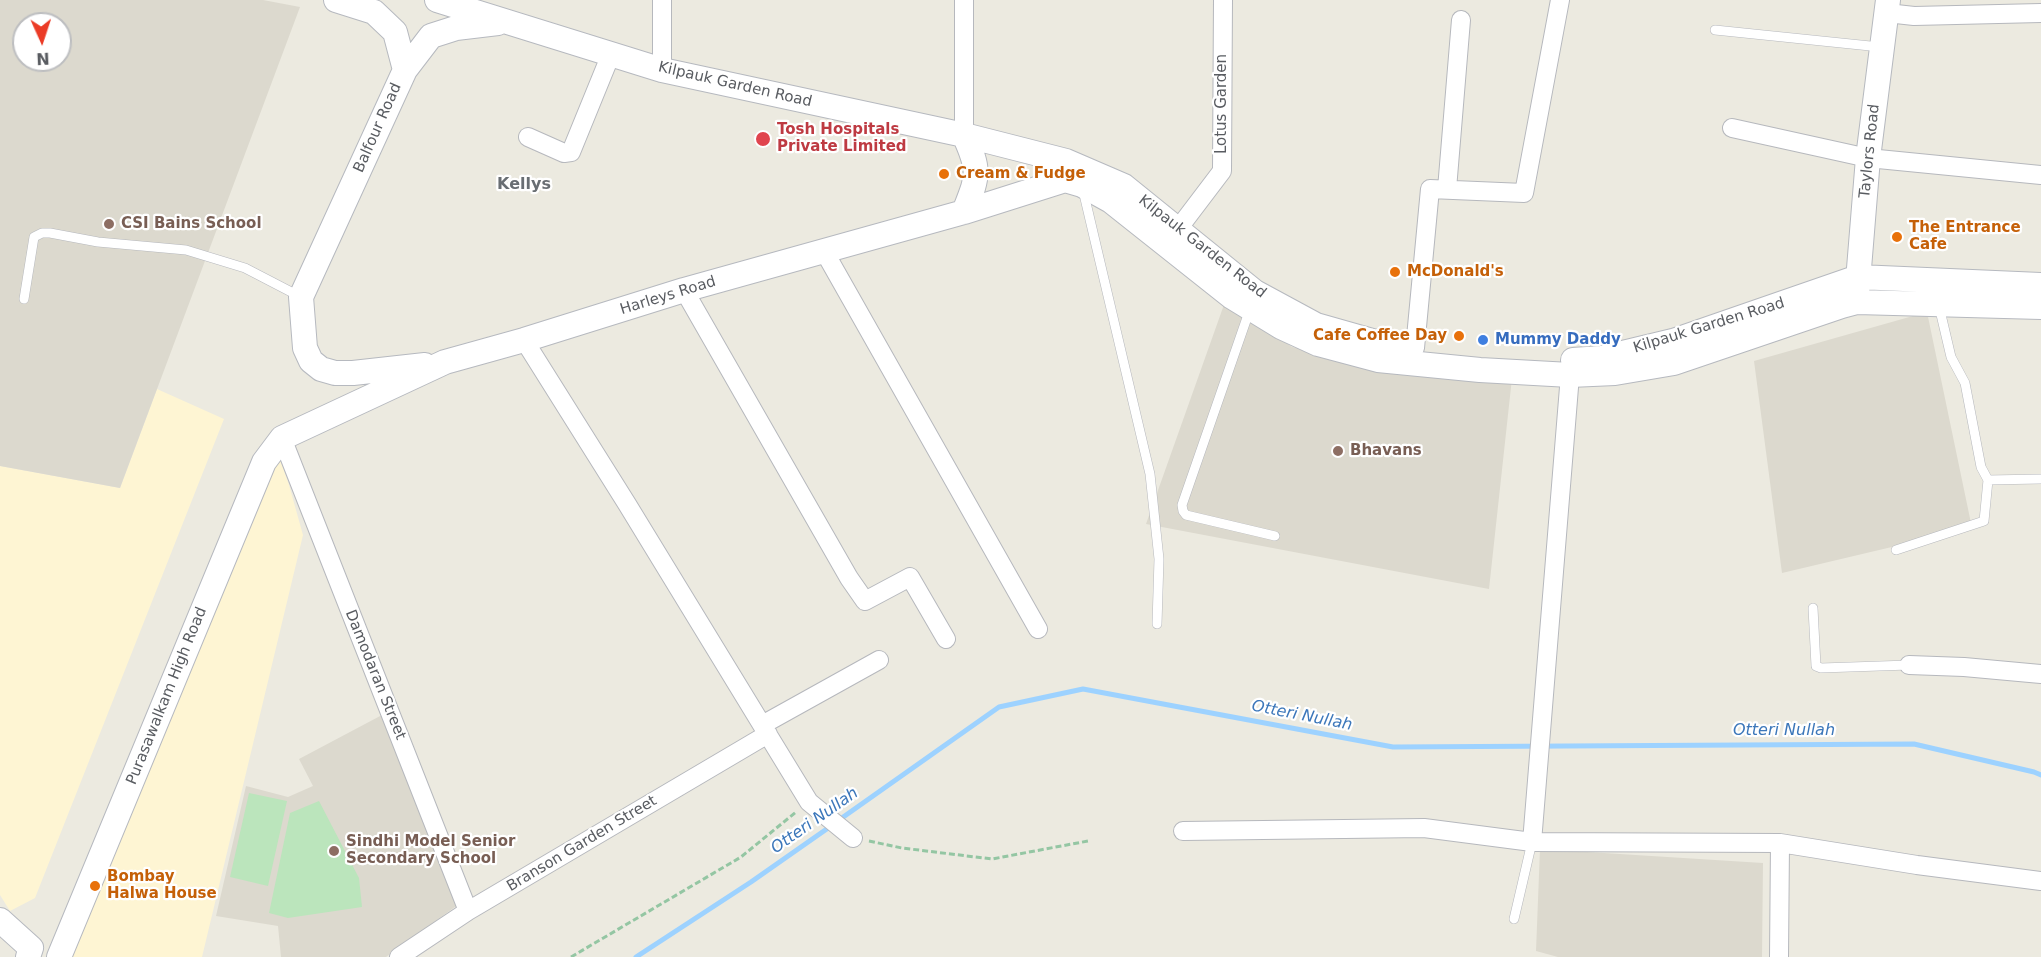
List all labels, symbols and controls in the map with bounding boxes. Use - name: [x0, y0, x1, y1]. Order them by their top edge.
- north arrow: [12, 12, 72, 72]
- text: N: [36, 49, 50, 68]
- street label: Lotus Garden: [1213, 54, 1231, 154]
- street label: Kilpauk Garden Road: [656, 59, 814, 111]
- street label: Balfour Road: [350, 80, 406, 176]
- street label: Taylors Road: [1856, 103, 1884, 199]
- place label: Tosh Hospitals Private Limited: [777, 121, 907, 156]
- marker: Tosh Hospitals Private Limited: [754, 130, 772, 148]
- place label: Cream & Fudge: [956, 165, 1086, 183]
- marker: Cream & Fudge: [937, 167, 951, 181]
- district label: Kellys: [497, 175, 551, 195]
- street label: Kilpauk Garden Road: [1135, 192, 1269, 302]
- place label: CSI Bains School: [121, 215, 262, 233]
- marker: CSI Bains School: [102, 217, 116, 231]
- place label: The Entrance Cafe: [1909, 219, 2021, 254]
- marker: The Entrance Cafe: [1890, 230, 1904, 244]
- place label: McDonald's: [1407, 263, 1504, 281]
- marker: McDonald's: [1388, 265, 1402, 279]
- street label: Harleys Road: [618, 273, 718, 319]
- street label: Kilpauk Garden Road: [1631, 294, 1787, 358]
- place label: Cafe Coffee Day: [1313, 327, 1447, 345]
- marker: Cafe Coffee Day: [1452, 329, 1466, 343]
- place label: Mummy Daddy: [1495, 331, 1621, 349]
- marker: Mummy Daddy: [1476, 333, 1490, 347]
- place label: Bhavans: [1350, 442, 1422, 460]
- marker: Bhavans: [1331, 444, 1345, 458]
- street label: Purasawalkam High Road: [123, 604, 211, 788]
- street label: Damodaran Street: [341, 607, 409, 743]
- water label: Otteri Nullah: [1250, 697, 1354, 735]
- water label: Otteri Nullah: [1733, 721, 1835, 741]
- water label: Otteri Nullah: [768, 784, 862, 858]
- street label: Branson Garden Street: [504, 792, 660, 896]
- place label: Sindhi Model Senior Secondary School: [346, 833, 515, 868]
- marker: Sindhi Model Senior Secondary School: [327, 844, 341, 858]
- place label: Bombay Halwa House: [107, 868, 217, 903]
- marker: Bombay Halwa House: [88, 879, 102, 893]

